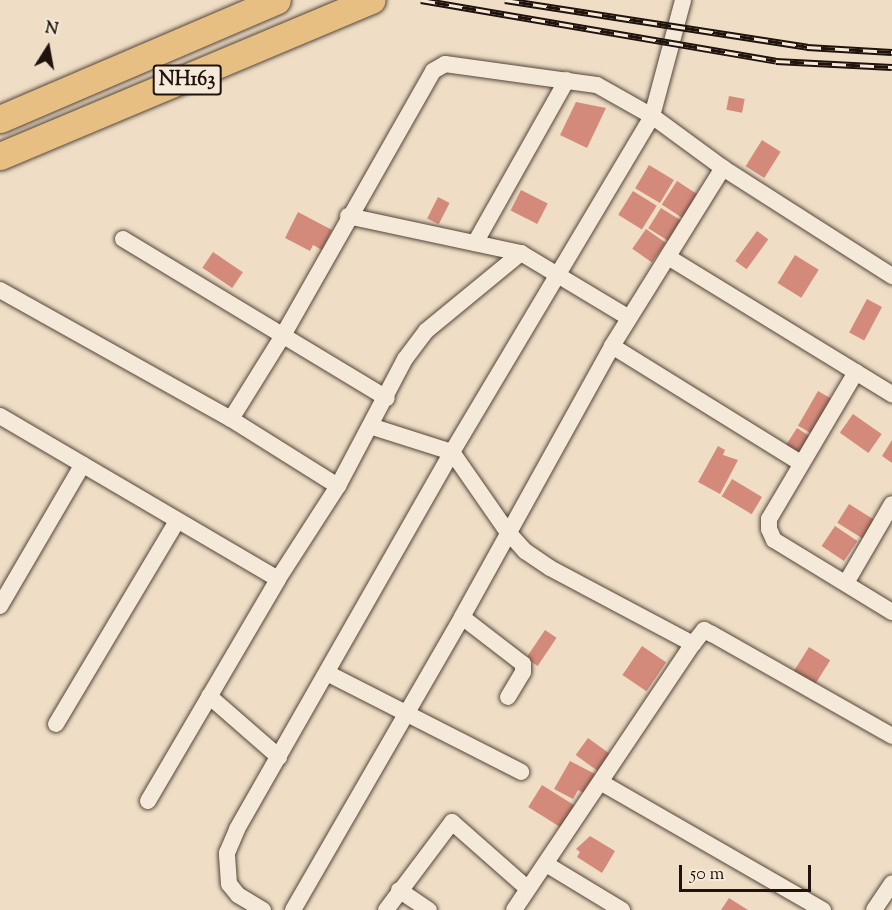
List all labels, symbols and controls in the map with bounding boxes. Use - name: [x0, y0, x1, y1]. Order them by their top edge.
- text: N: [43, 17, 60, 42]
- north arrow: [18, 18, 78, 78]
- road number: NH163: [152, 63, 222, 97]
- scale bar: [682, 853, 814, 891]
- text: 50 m: [690, 862, 724, 888]

